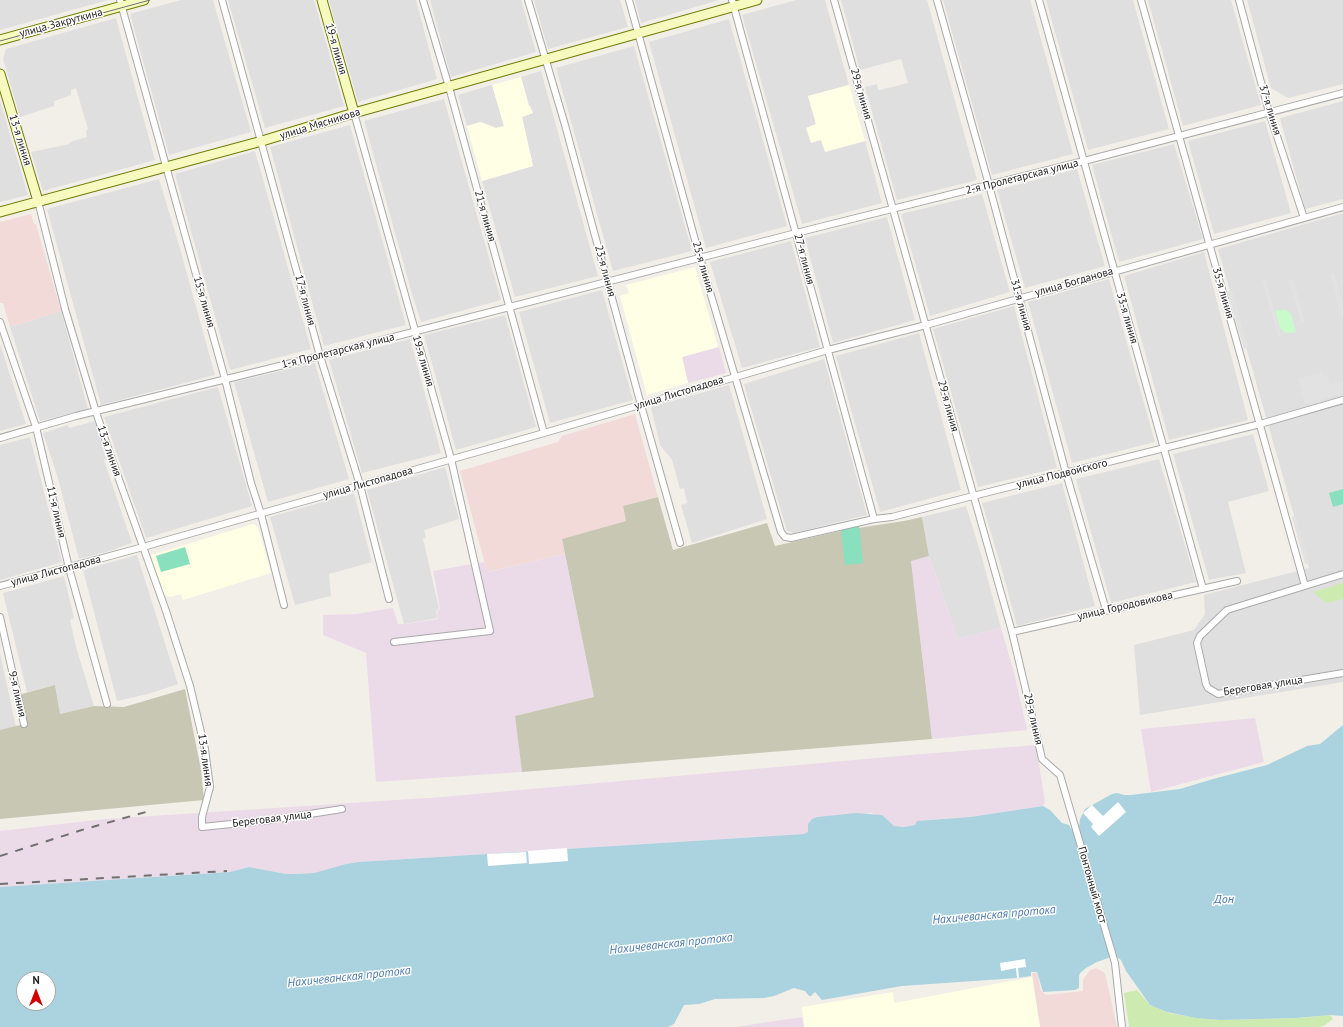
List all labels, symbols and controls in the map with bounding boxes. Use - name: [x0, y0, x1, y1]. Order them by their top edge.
- street label: улица Закруткина: [18, 6, 104, 40]
- street label: 19-я линия: [322, 22, 350, 76]
- street label: 29-я линия: [847, 67, 875, 121]
- street label: 37-я линия: [1256, 83, 1284, 137]
- street label: улица Мясникова: [278, 105, 362, 143]
- street label: 13-я линия: [6, 113, 34, 167]
- street label: 2-я Пролетарская улица: [964, 157, 1080, 197]
- street label: 21-я линия: [471, 189, 499, 243]
- street label: 27-я линия: [791, 232, 817, 286]
- street label: 25-я линия: [689, 240, 717, 294]
- street label: 23-я линия: [592, 244, 618, 298]
- street label: улица Богданова: [1033, 265, 1115, 299]
- street label: 35-я линия: [1209, 266, 1237, 320]
- street label: 17-я линия: [292, 273, 318, 327]
- street label: 15-я линия: [190, 275, 218, 329]
- street label: 31-я линия: [1008, 278, 1034, 332]
- street label: 33-я линия: [1113, 291, 1141, 345]
- street label: 1-я Пролетарская улица: [280, 331, 396, 371]
- street label: 19-я линия: [409, 334, 437, 388]
- street label: улица Листопадова: [633, 373, 725, 413]
- street label: 29-я линия: [935, 379, 961, 433]
- street label: 13-я линия: [94, 424, 124, 478]
- street label: улица Подвойского: [1015, 456, 1109, 492]
- street label: улица Листопадова: [322, 464, 414, 502]
- street label: 11-я линия: [44, 485, 68, 539]
- street label: улица Листопадова: [9, 553, 103, 589]
- street label: улица Городовикова: [1076, 589, 1174, 623]
- street label: 9-я линия: [5, 670, 29, 718]
- street label: Береговая улица: [1222, 673, 1304, 699]
- street label: 29-я линия: [1021, 692, 1045, 746]
- street label: 13-я линия: [195, 733, 215, 787]
- street label: Береговая улица: [231, 808, 313, 830]
- street label: Понтонный мост: [1075, 845, 1109, 925]
- water label: Дон: [1214, 893, 1234, 907]
- water label: Нахичеванская протока: [932, 902, 1056, 928]
- water label: Нахичеванская протока: [609, 930, 733, 958]
- water label: Нахичеванская протока: [287, 963, 411, 991]
- north arrow: [16, 971, 56, 1011]
- text: N: [32, 973, 40, 987]

